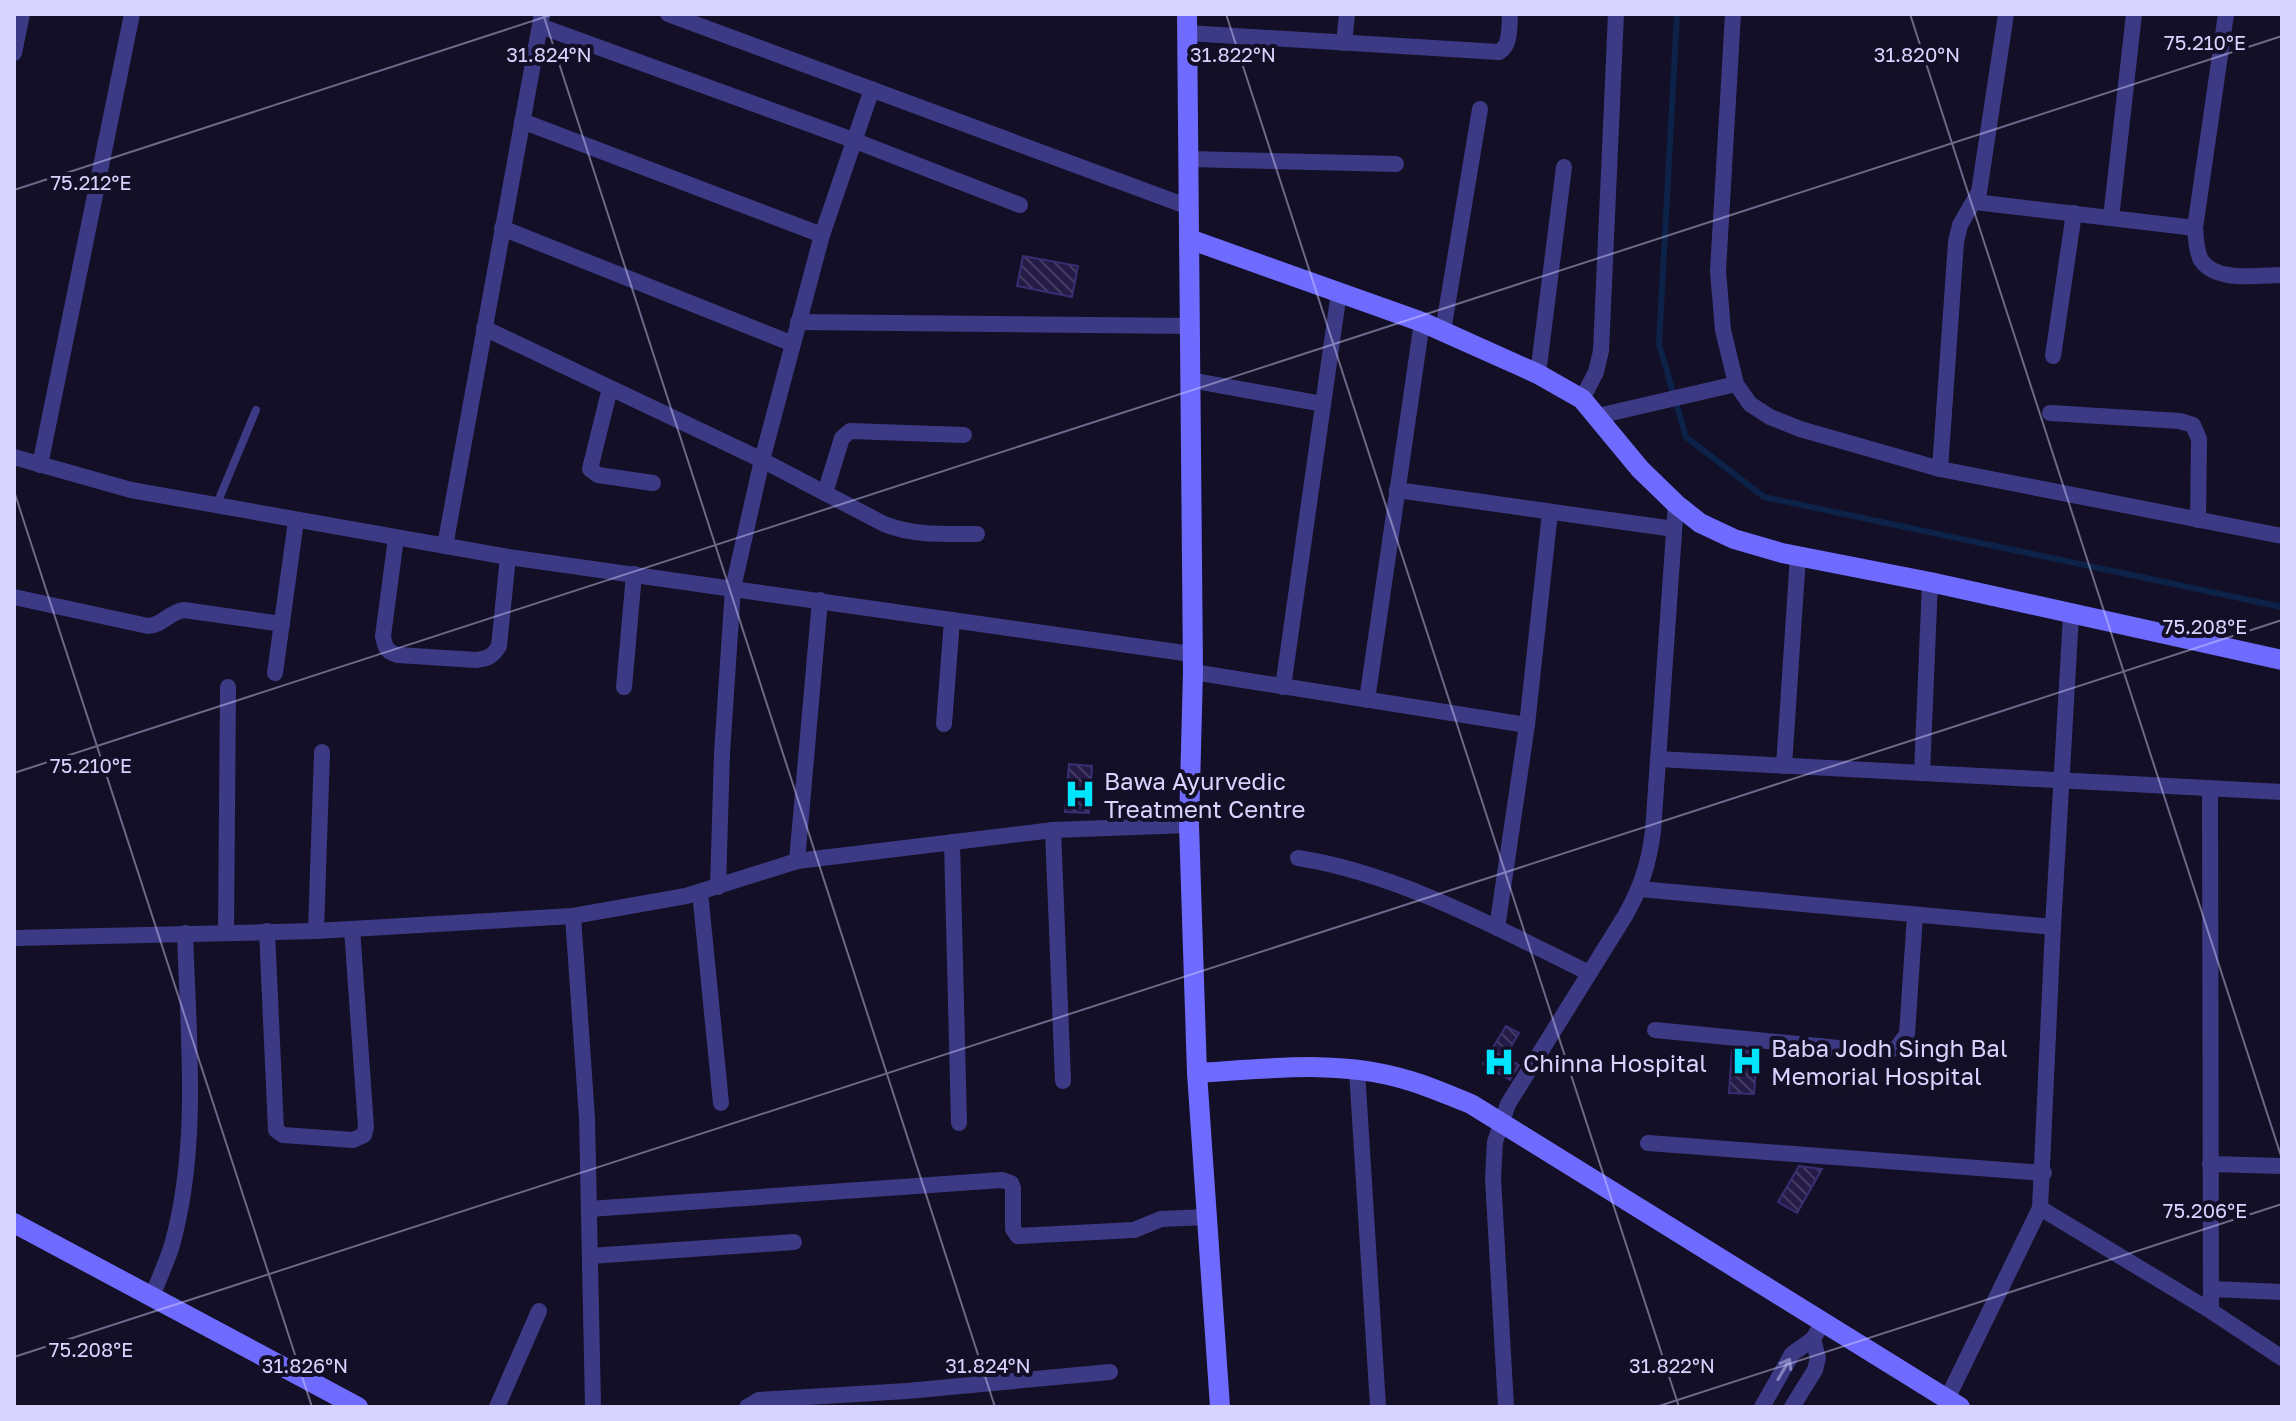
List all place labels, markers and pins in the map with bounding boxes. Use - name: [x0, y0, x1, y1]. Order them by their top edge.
- place label: Bawa Ayurvedic Treatment Centre: [1104, 766, 1305, 823]
- hospital icon: Bawa Ayurvedic Treatment Centre: [1063, 777, 1097, 811]
- place label: Baba Jodh Singh Bal Memorial Hospital: [1771, 1033, 2008, 1090]
- hospital icon: Baba Jodh Singh Bal Memorial Hospital: [1730, 1044, 1764, 1078]
- hospital icon: Chinna Hospital: [1482, 1045, 1516, 1079]
- place label: Chinna Hospital: [1523, 1048, 1707, 1077]

